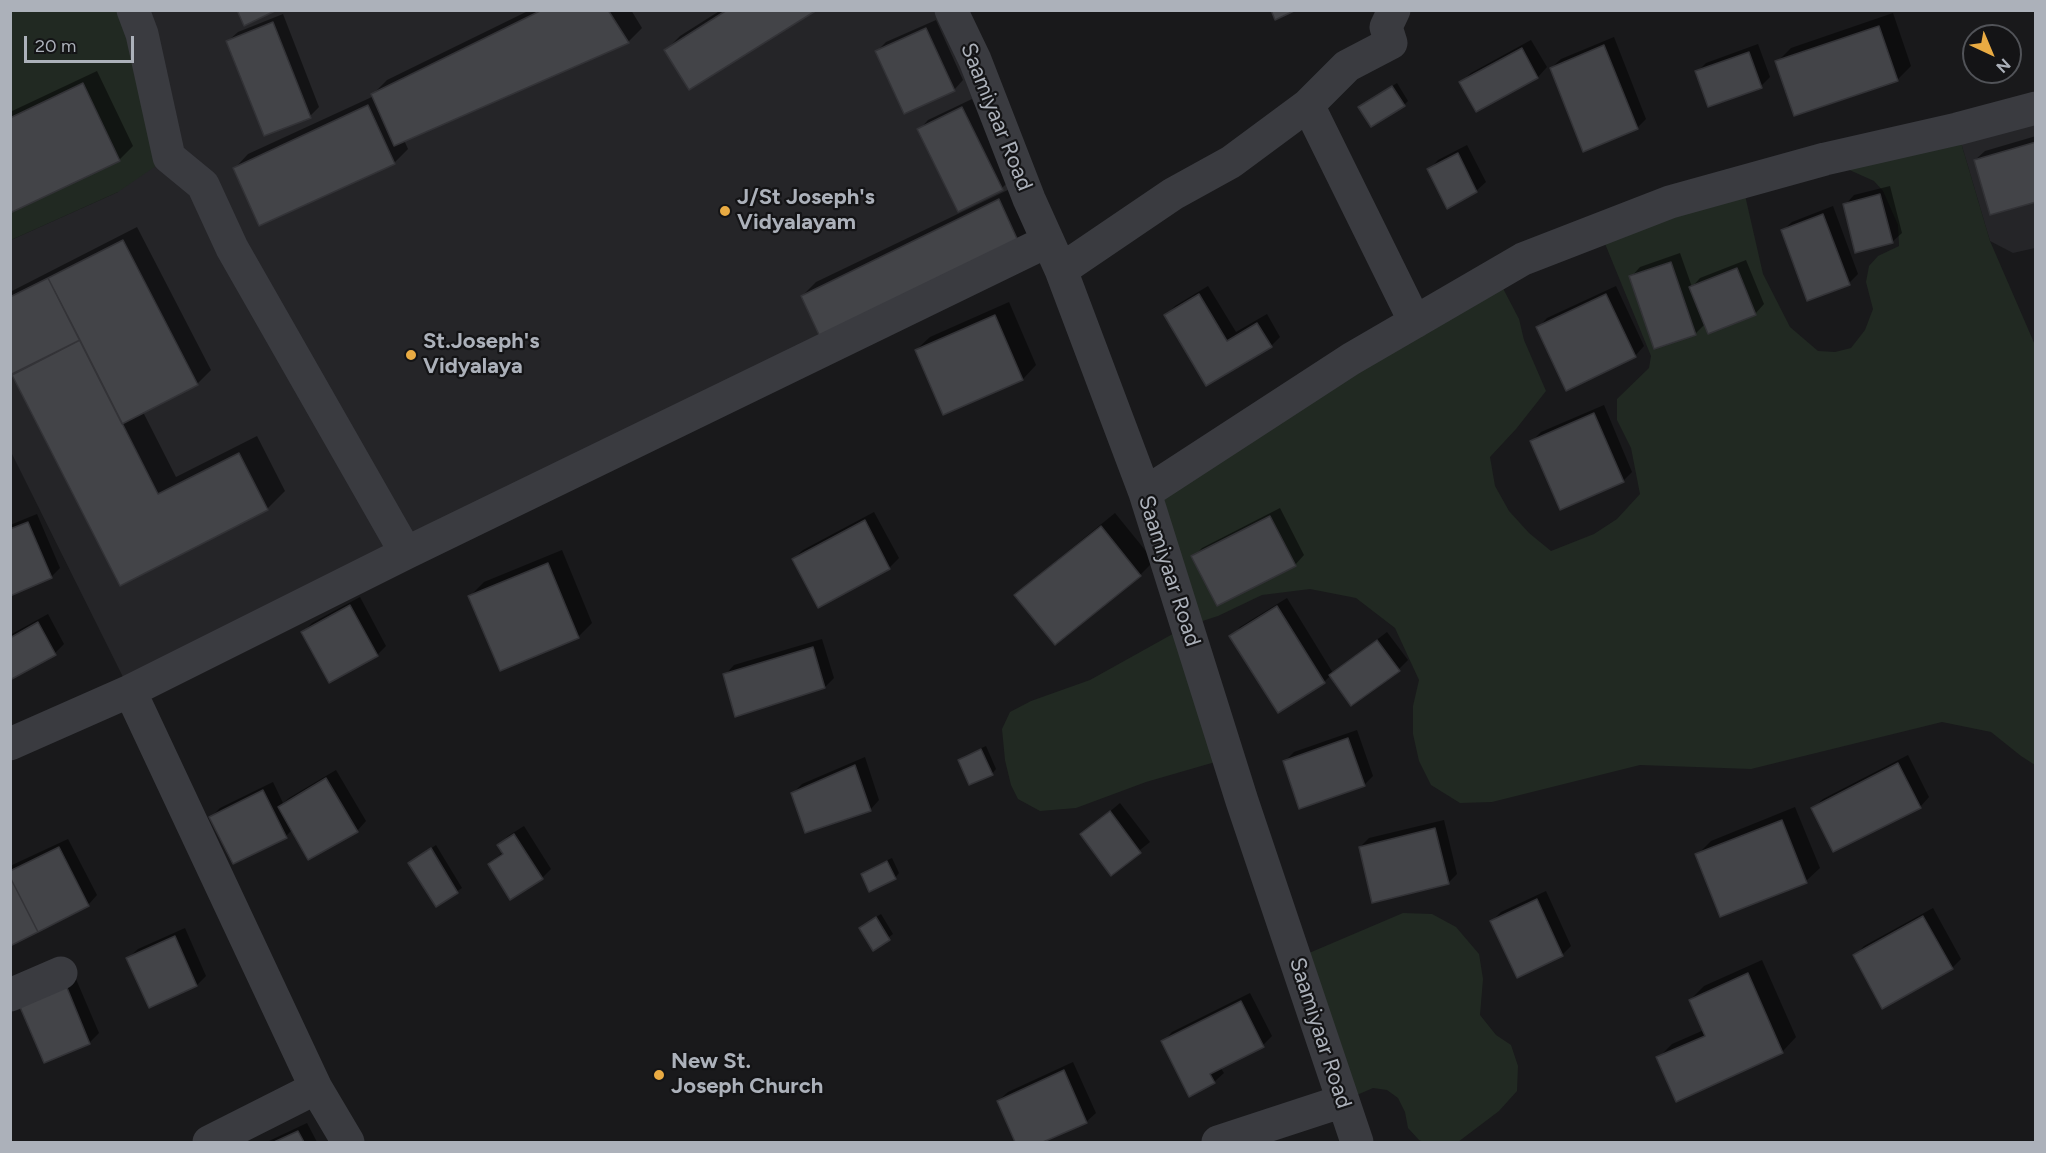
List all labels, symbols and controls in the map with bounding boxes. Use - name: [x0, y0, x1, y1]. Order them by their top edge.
- scale bar: [27, 24, 136, 62]
- north arrow: [1962, 24, 2022, 84]
- text: 20 m: [35, 35, 76, 57]
- street label: Saamiyaar Road: [954, 39, 1038, 195]
- text: N: [1992, 55, 2015, 77]
- place label: J/St Joseph's Vidyalayam: [737, 185, 875, 236]
- marker: J/St Joseph's Vidyalayam: [718, 204, 732, 218]
- place label: St.Joseph's Vidyalaya: [423, 329, 539, 380]
- marker: St.Joseph's Vidyalaya: [404, 348, 418, 362]
- street label: Saamiyaar Road: [1132, 492, 1206, 650]
- street label: Saamiyaar Road: [1283, 954, 1357, 1112]
- place label: New St. Joseph Church: [671, 1049, 823, 1100]
- marker: New St. Joseph Church: [652, 1068, 666, 1082]

